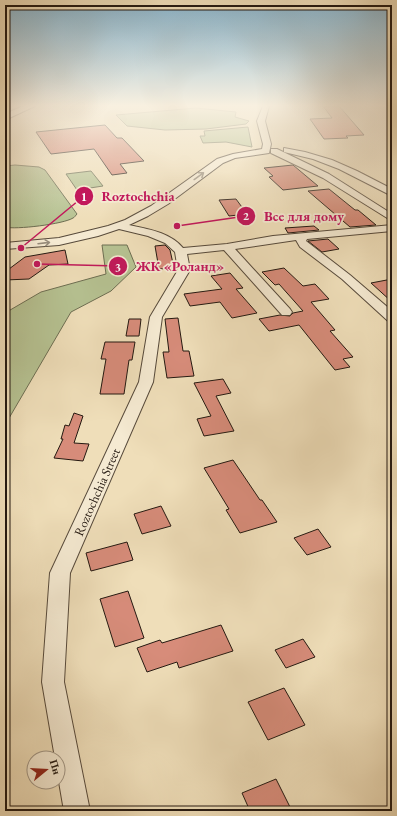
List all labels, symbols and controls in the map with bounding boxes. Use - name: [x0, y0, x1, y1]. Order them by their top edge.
- one-way arrow: [194, 172, 205, 180]
- callout: Roztochchia: [74, 183, 183, 209]
- text: Roztochchia: [101, 187, 175, 205]
- text: 1: [81, 189, 87, 205]
- callout: Все для дому: [236, 203, 352, 229]
- text: Все для дому: [264, 207, 344, 225]
- text: 2: [243, 208, 250, 224]
- one-way arrow: [37, 239, 50, 247]
- callout: ЖК «Роланд»: [108, 253, 232, 279]
- text: ЖК «Роланд»: [135, 257, 224, 275]
- text: 3: [115, 259, 121, 275]
- street label: Roztochchia Street: [70, 445, 124, 539]
- north arrow: [26, 750, 66, 790]
- text: Пн: [47, 758, 65, 777]

